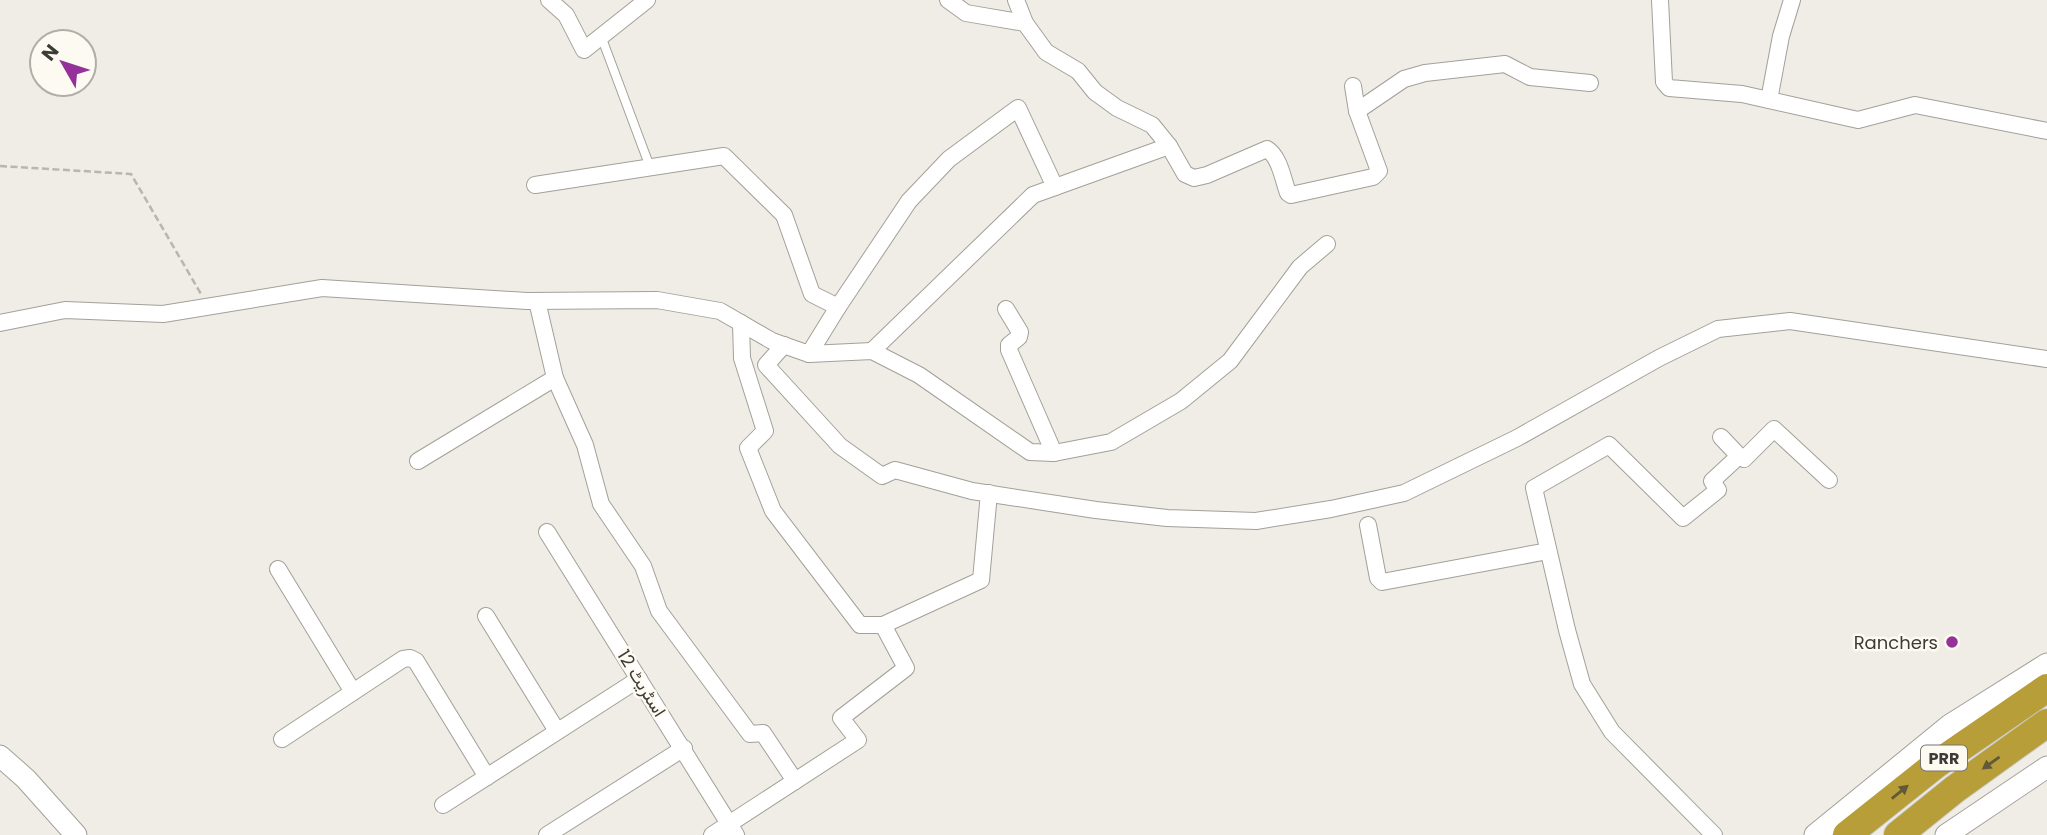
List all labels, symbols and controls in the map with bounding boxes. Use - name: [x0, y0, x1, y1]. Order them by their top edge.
- north arrow: [28, 28, 98, 98]
- text: N: [35, 39, 65, 67]
- place label: Ranchers: [1854, 630, 1938, 655]
- marker: Ranchers: [1944, 634, 1960, 650]
- street label: اسٹریٹ 12: [612, 645, 672, 721]
- road number: PRR: [1921, 746, 1967, 771]
- one-way arrow: [1982, 755, 2000, 769]
- one-way arrow: [1891, 785, 1909, 800]

